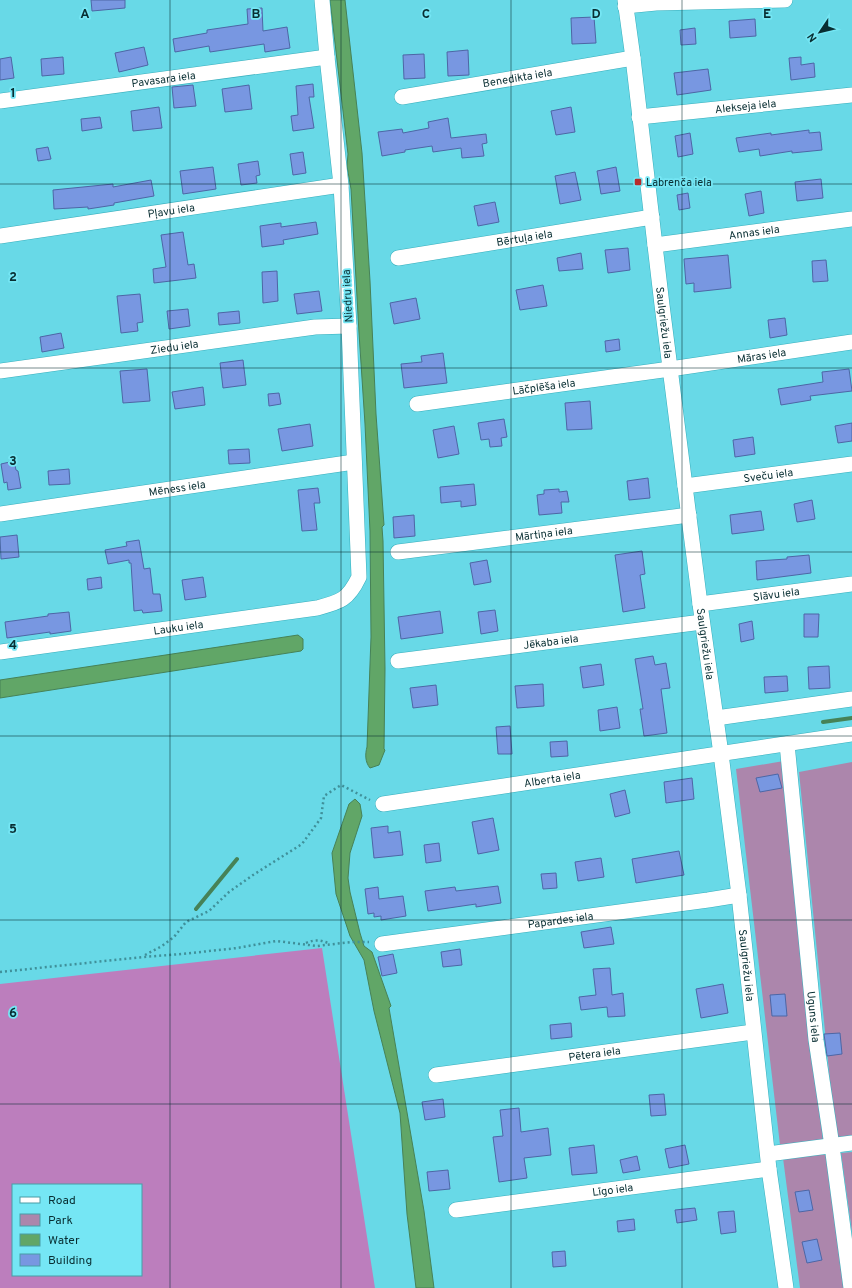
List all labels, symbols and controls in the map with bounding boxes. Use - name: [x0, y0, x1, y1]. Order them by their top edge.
- text: A: [80, 7, 90, 23]
- text: B: [252, 7, 261, 23]
- text: C: [422, 7, 430, 23]
- text: D: [591, 7, 601, 23]
- text: E: [763, 7, 771, 23]
- north arrow: [800, 12, 840, 52]
- text: N: [805, 30, 821, 44]
- street label: Benedikta iela: [482, 66, 554, 91]
- street label: Pavasara iela: [131, 69, 197, 91]
- text: 1: [10, 86, 16, 102]
- street label: Alekseja iela: [714, 97, 777, 117]
- place label: Labrenča iela: [646, 176, 712, 190]
- marker: Labrenča iela: [633, 177, 643, 187]
- street label: Pļavu iela: [147, 201, 196, 222]
- street label: Annas iela: [728, 223, 781, 243]
- street label: Bērtuļa iela: [496, 227, 554, 250]
- street label: Niedru iela: [340, 269, 356, 323]
- text: 2: [9, 270, 17, 286]
- street label: Saulgriežu iela: [652, 286, 675, 360]
- street label: Ziedu iela: [149, 337, 200, 358]
- street label: Māras iela: [736, 346, 787, 367]
- street label: Lāčplēša iela: [512, 376, 576, 399]
- text: 3: [9, 454, 17, 470]
- street label: Sveču iela: [743, 466, 794, 486]
- street label: Mēness iela: [148, 478, 207, 500]
- street label: Mārtiņa iela: [515, 524, 574, 545]
- street label: Slāvu iela: [752, 585, 801, 605]
- street label: Saulgriežu iela: [693, 607, 717, 681]
- street label: Lauku iela: [153, 618, 204, 639]
- street label: Jēkaba iela: [522, 632, 579, 653]
- text: 4: [9, 638, 17, 654]
- street label: Alberta iela: [523, 769, 582, 791]
- text: 5: [9, 822, 17, 838]
- street label: Papardes iela: [527, 910, 594, 932]
- street label: Saulgriežu iela: [735, 929, 757, 1002]
- street label: Uguns iela: [803, 991, 822, 1043]
- text: 6: [9, 1006, 17, 1022]
- street label: Pētera iela: [568, 1044, 622, 1065]
- street label: Līgo iela: [591, 1181, 634, 1200]
- legend: [12, 1184, 142, 1276]
- text: Road: [48, 1193, 76, 1209]
- text: Park: [48, 1213, 73, 1229]
- text: Water: [48, 1233, 80, 1249]
- text: Building: [48, 1253, 92, 1269]

